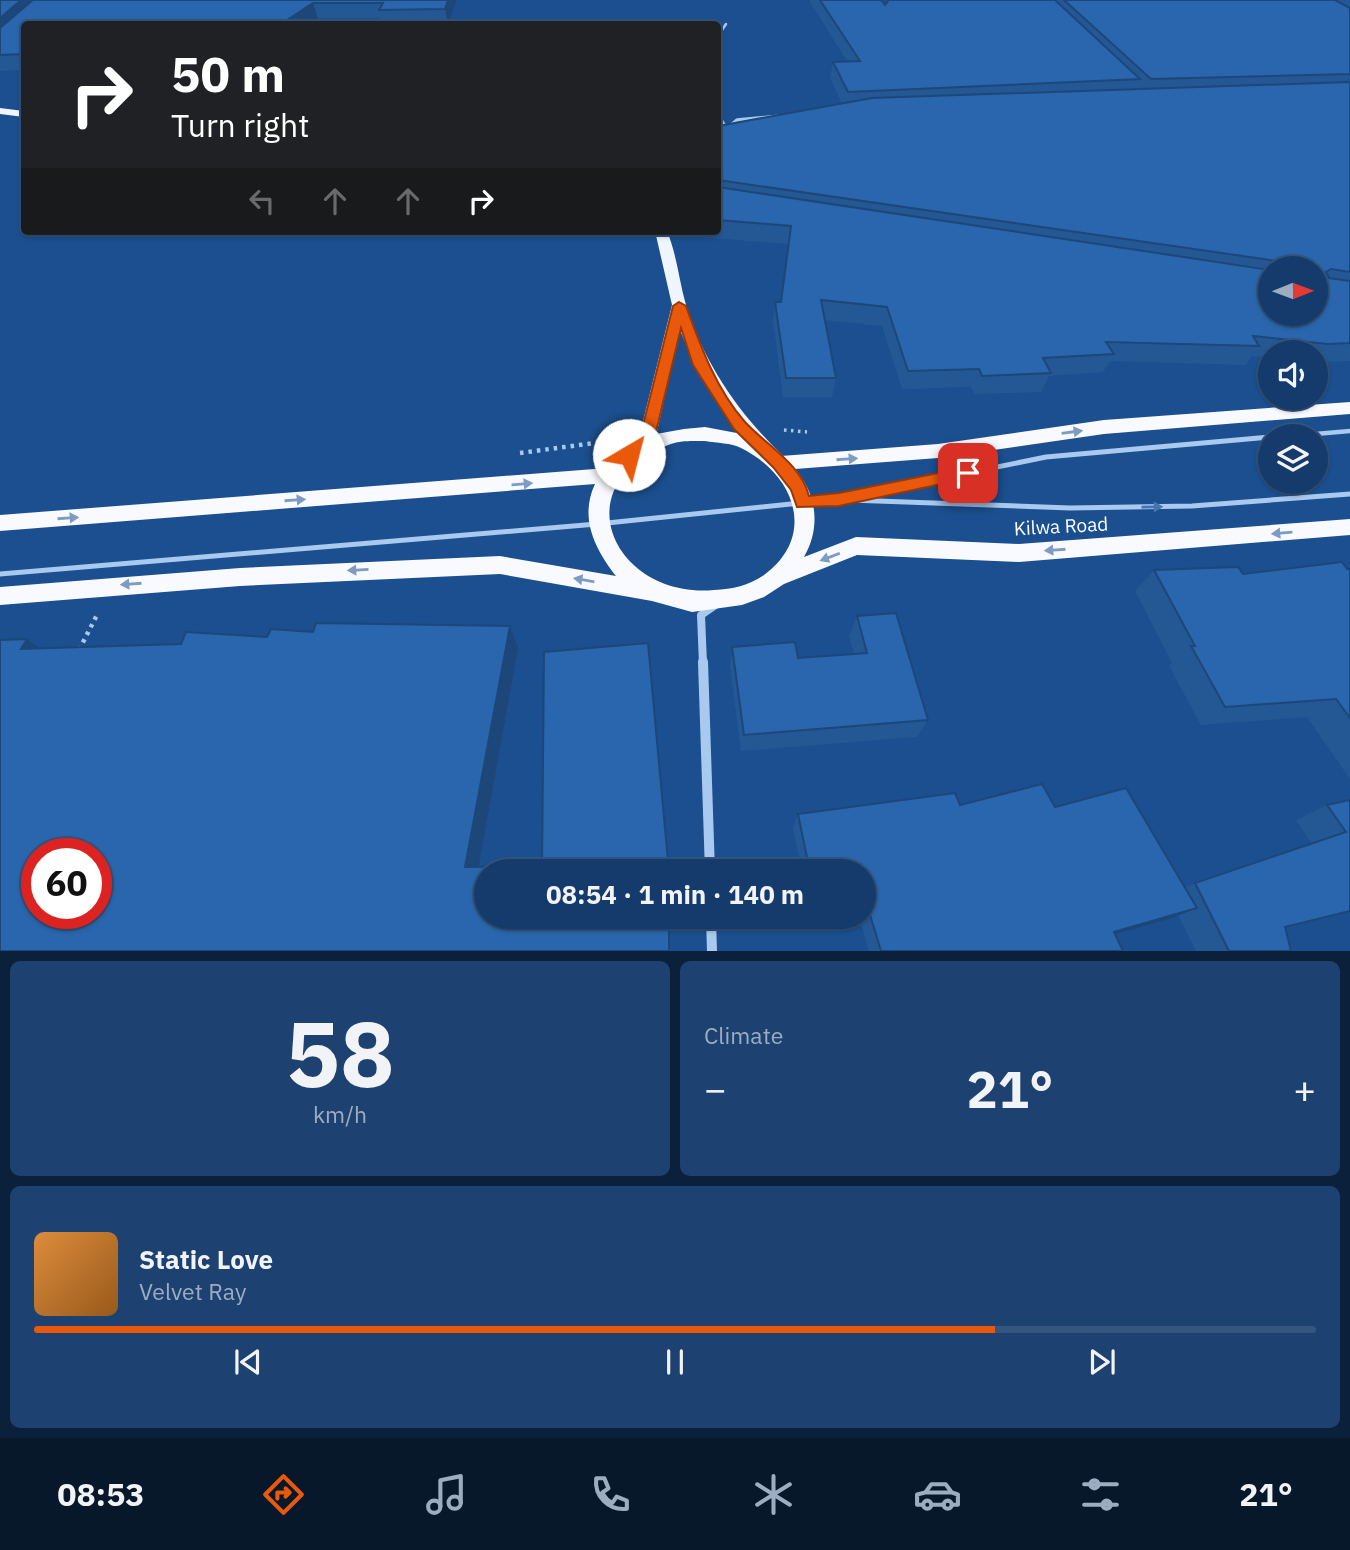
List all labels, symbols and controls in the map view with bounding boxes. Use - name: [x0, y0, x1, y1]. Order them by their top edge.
- text: 50 m: [171, 42, 285, 105]
- icon: right: [56, 49, 147, 140]
- text: Turn right: [171, 104, 309, 146]
- icon: left: [243, 182, 281, 220]
- icon: ahead: [316, 182, 354, 220]
- icon: ahead: [389, 182, 427, 220]
- icon: right: [462, 182, 500, 220]
- north arrow: [1258, 256, 1328, 326]
- map controls: [1258, 256, 1328, 494]
- button: sound: [1258, 340, 1328, 410]
- position arrow: [592, 418, 666, 492]
- button: layers: [1258, 424, 1328, 494]
- one-way arrow: [1062, 426, 1084, 437]
- pin: [938, 443, 998, 503]
- one-way arrow: [836, 453, 858, 464]
- icon: arrive: [949, 454, 987, 492]
- one-way arrow: [511, 478, 533, 489]
- one-way arrow: [284, 494, 306, 505]
- one-way arrow: [1141, 501, 1163, 513]
- one-way arrow: [57, 512, 79, 523]
- street label: Kilwa Road: [1013, 512, 1109, 540]
- one-way arrow: [1271, 528, 1293, 539]
- one-way arrow: [1044, 545, 1066, 556]
- one-way arrow: [819, 551, 840, 562]
- one-way arrow: [347, 565, 369, 576]
- one-way arrow: [573, 574, 595, 585]
- one-way arrow: [120, 579, 142, 590]
- speed limit sign: 60: [21, 838, 112, 929]
- text: 08:54 · 1 min · 140 m: [546, 877, 804, 911]
- text: 58: [285, 994, 395, 1112]
- text: Climate: [704, 1020, 783, 1050]
- text: 21°: [967, 1055, 1053, 1122]
- text: −: [704, 1064, 727, 1113]
- text: +: [1293, 1064, 1316, 1113]
- text: km/h: [313, 1099, 367, 1129]
- text: Static Love: [139, 1242, 273, 1276]
- text: Velvet Ray: [139, 1276, 246, 1306]
- icon: previous: [229, 1343, 267, 1381]
- icon: pause: [656, 1343, 694, 1381]
- icon: next: [1083, 1343, 1121, 1381]
- icon: directions: [259, 1470, 308, 1519]
- icon: music: [422, 1470, 471, 1519]
- icon: phone: [586, 1470, 635, 1519]
- icon: climate: [749, 1470, 798, 1519]
- icon: car: [913, 1470, 962, 1519]
- icon: filters: [1076, 1470, 1125, 1519]
- text: 08:53: [57, 1473, 145, 1515]
- text: 21°: [1239, 1473, 1293, 1515]

